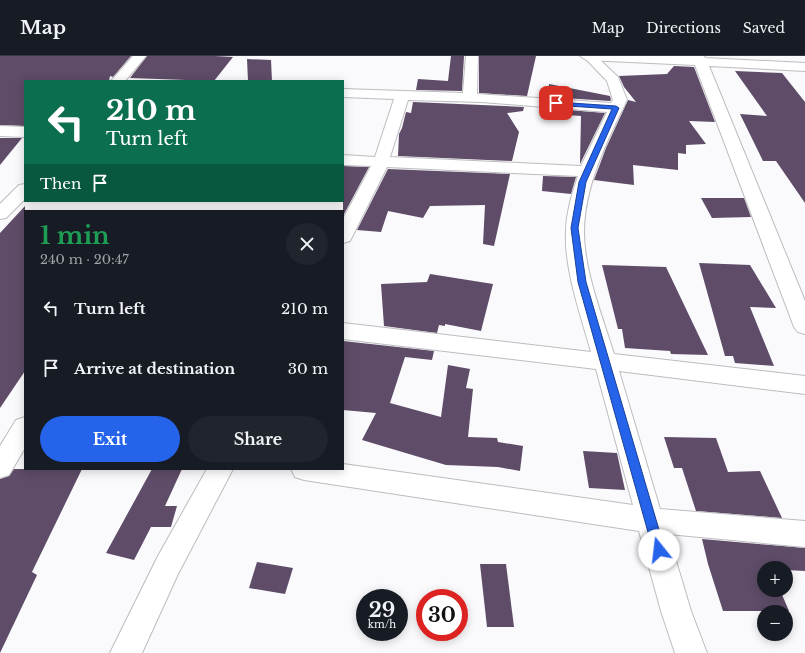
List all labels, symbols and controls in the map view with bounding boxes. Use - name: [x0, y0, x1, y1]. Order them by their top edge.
- text: Map: [20, 16, 66, 39]
- text: Map: [592, 19, 624, 37]
- text: Directions: [646, 19, 721, 37]
- text: Saved: [743, 19, 785, 37]
- pin: [539, 86, 573, 120]
- icon: arrive: [545, 92, 567, 114]
- text: 210 m: [106, 93, 196, 128]
- icon: left: [40, 96, 92, 148]
- text: Turn left: [106, 128, 188, 150]
- icon: arrive: [89, 172, 111, 194]
- text: Then: [40, 174, 81, 193]
- text: 1 min: [40, 221, 110, 250]
- button: close: [286, 223, 328, 265]
- text: 240 m · 20:47: [40, 251, 129, 268]
- icon: left: [40, 297, 62, 319]
- text: Turn left: [74, 299, 145, 318]
- text: 210 m: [281, 299, 328, 318]
- icon: arrive: [40, 357, 62, 379]
- text: Arrive at destination: [74, 359, 235, 378]
- text: 30 m: [288, 359, 328, 378]
- button: Exit: [40, 416, 180, 462]
- button: Share: [188, 416, 328, 462]
- position arrow: [638, 529, 680, 571]
- map controls: [757, 561, 793, 641]
- button: +: [757, 561, 793, 597]
- speed limit sign: 30: [416, 589, 468, 641]
- text: 29: [369, 598, 395, 622]
- button: −: [757, 605, 793, 641]
- text: km/h: [368, 618, 396, 631]

